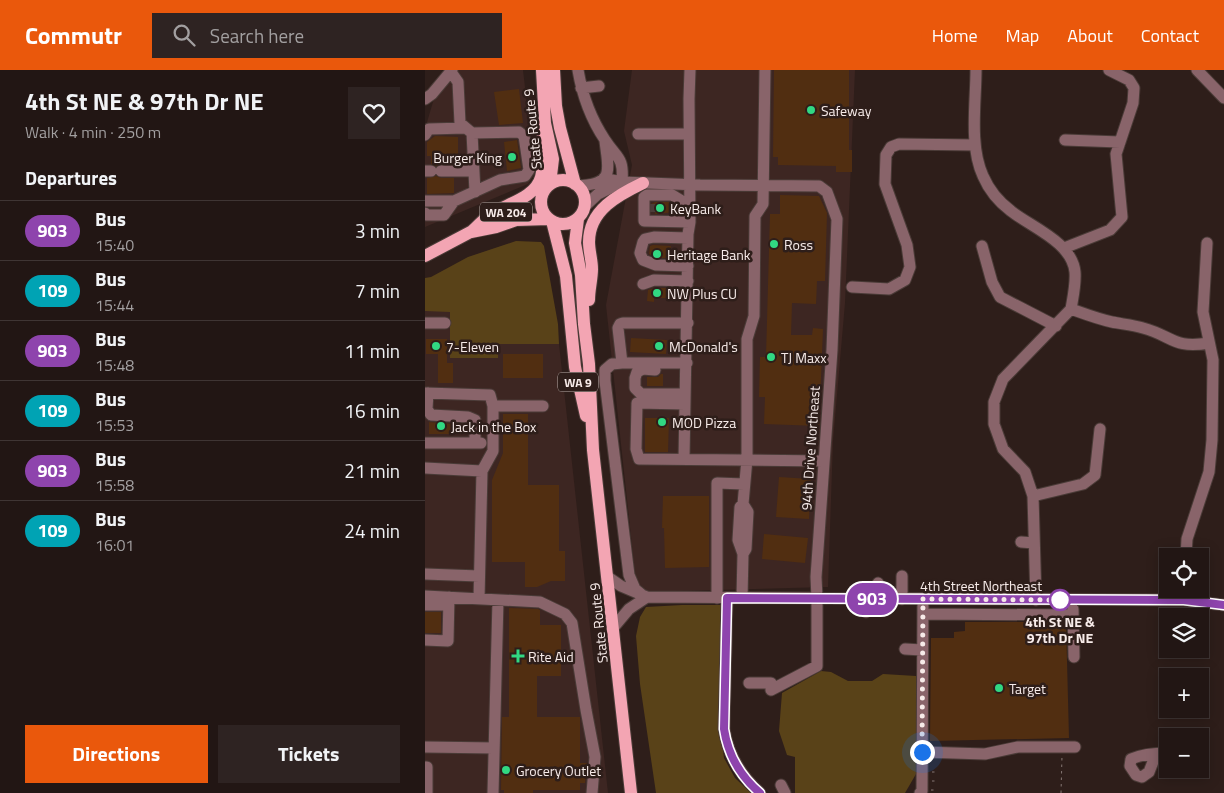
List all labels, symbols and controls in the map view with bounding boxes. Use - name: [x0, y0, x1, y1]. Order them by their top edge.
- search box: [152, 13, 502, 58]
- text: Commutr: [25, 17, 122, 53]
- icon: search: [170, 21, 198, 49]
- text: Search here: [210, 21, 304, 50]
- text: Home: [932, 22, 978, 49]
- text: Map: [1006, 22, 1039, 49]
- text: About: [1067, 22, 1113, 49]
- text: Contact: [1141, 22, 1199, 49]
- text: 4th St NE & 97th Dr NE: [25, 83, 264, 119]
- button: heart: [348, 87, 400, 139]
- street label: State Route 9: [517, 88, 547, 170]
- place label: Safeway: [821, 100, 872, 121]
- marker: Safeway: [805, 104, 817, 116]
- text: Walk · 4 min · 250 m: [25, 120, 161, 144]
- place label: Burger King: [433, 147, 502, 168]
- marker: Burger King: [506, 151, 518, 163]
- text: Departures: [25, 163, 117, 192]
- place label: KeyBank: [670, 198, 722, 219]
- road number: WA 204: [480, 202, 532, 222]
- marker: KeyBank: [654, 202, 666, 214]
- text: Bus: [95, 204, 126, 233]
- text: 3 min: [355, 216, 400, 245]
- text: 903: [37, 217, 68, 244]
- text: 15:40: [95, 233, 134, 257]
- place label: Ross: [784, 234, 813, 255]
- marker: Ross: [768, 238, 780, 250]
- place label: Heritage Bank: [667, 244, 751, 265]
- marker: Heritage Bank: [651, 248, 663, 260]
- text: Bus: [95, 264, 126, 293]
- text: 7 min: [355, 276, 400, 305]
- text: 109: [37, 277, 68, 304]
- place label: NW Plus CU: [667, 283, 737, 304]
- marker: NW Plus CU: [651, 287, 663, 299]
- text: 15:44: [95, 293, 134, 317]
- text: Bus: [95, 324, 126, 353]
- text: 11 min: [344, 336, 400, 365]
- place label: 7-Eleven: [446, 336, 499, 357]
- place label: McDonald's: [669, 336, 738, 357]
- text: 903: [37, 337, 68, 364]
- marker: 7-Eleven: [430, 340, 442, 352]
- marker: McDonald's: [653, 340, 665, 352]
- place label: TJ Maxx: [781, 347, 827, 368]
- marker: TJ Maxx: [765, 351, 777, 363]
- text: 15:48: [95, 353, 134, 377]
- road number: WA 9: [558, 372, 598, 392]
- text: Bus: [95, 384, 126, 413]
- street label: 94th Drive Northeast: [795, 385, 825, 511]
- text: 16 min: [344, 396, 400, 425]
- text: 109: [37, 397, 68, 424]
- place label: MOD Pizza: [672, 412, 736, 433]
- text: 15:53: [95, 413, 134, 437]
- place label: Jack in the Box: [451, 416, 537, 437]
- marker: MOD Pizza: [656, 416, 668, 428]
- marker: Jack in the Box: [435, 420, 447, 432]
- text: Bus: [95, 444, 126, 473]
- text: 21 min: [344, 456, 400, 485]
- text: 903: [37, 457, 68, 484]
- text: 15:58: [95, 473, 134, 497]
- text: Bus: [95, 504, 126, 533]
- text: 24 min: [344, 516, 400, 545]
- text: 109: [37, 517, 68, 544]
- text: 16:01: [95, 533, 134, 557]
- map controls: [1159, 548, 1209, 778]
- button: locate: [1159, 548, 1209, 598]
- street label: 4th Street Northeast: [920, 575, 1042, 596]
- street label: State Route 9: [583, 582, 613, 664]
- line badge: 903: [843, 583, 901, 615]
- text: 903: [857, 585, 887, 612]
- marker: 4th St NE & 97th Dr NE: [1049, 589, 1071, 611]
- button: layers: [1159, 608, 1209, 658]
- place label: 4th St NE & 97th Dr NE: [1025, 611, 1095, 648]
- place label: Rite Aid: [528, 646, 574, 667]
- marker: Rite Aid: [512, 650, 524, 662]
- button: +: [1159, 668, 1209, 718]
- place label: Target: [1009, 678, 1046, 699]
- marker: Target: [993, 682, 1005, 694]
- button: Directions: [25, 725, 208, 783]
- button: Tickets: [218, 725, 400, 783]
- button: −: [1159, 728, 1209, 778]
- your location: [910, 740, 935, 765]
- place label: Grocery Outlet: [516, 760, 601, 781]
- marker: Grocery Outlet: [500, 764, 512, 776]

